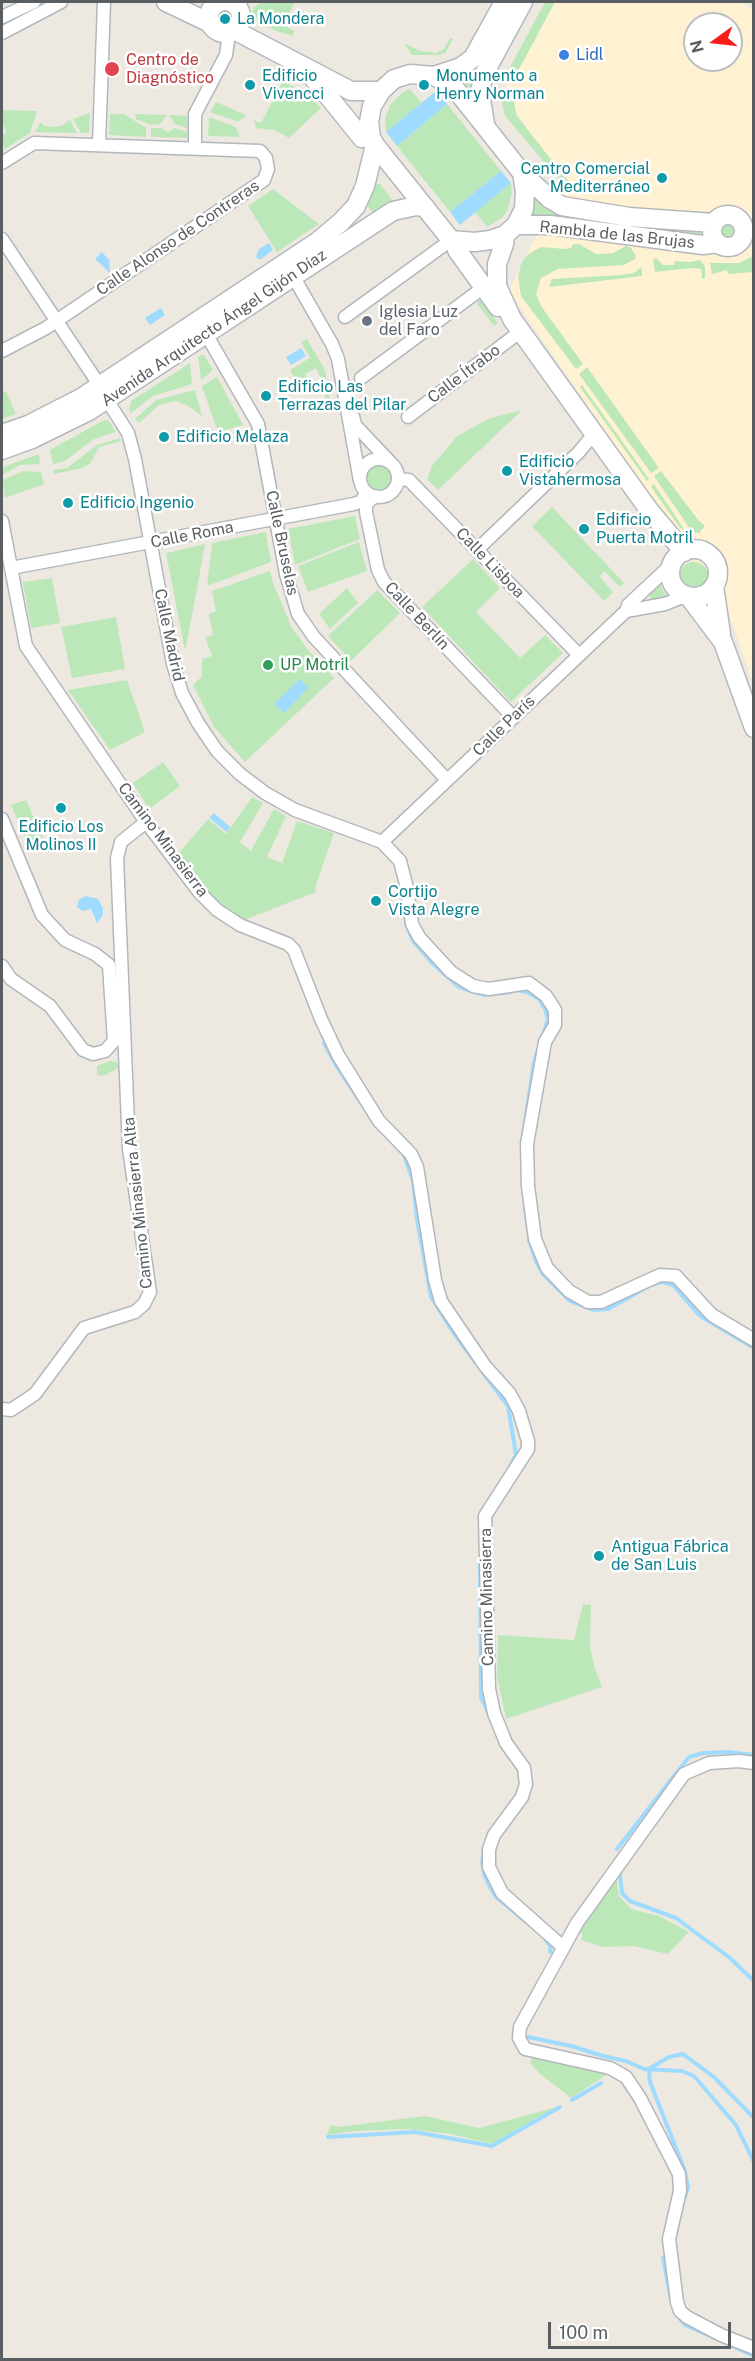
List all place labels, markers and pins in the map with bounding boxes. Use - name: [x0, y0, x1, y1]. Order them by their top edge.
- place label: La Mondera: [237, 9, 324, 29]
- marker: La Mondera: [218, 12, 232, 26]
- place label: Lidl: [576, 45, 604, 65]
- marker: Lidl: [557, 48, 571, 62]
- place label: Centro de Diagnóstico: [126, 50, 214, 88]
- marker: Centro de Diagnóstico: [103, 60, 121, 78]
- place label: Edificio Vivencci: [262, 66, 324, 104]
- place label: Monumento a Henry Norman: [436, 66, 545, 104]
- marker: Edificio Vivencci: [243, 78, 257, 92]
- marker: Monumento a Henry Norman: [417, 78, 431, 92]
- place label: Centro Comercial Mediterráneo: [520, 159, 650, 197]
- marker: Centro Comercial Mediterráneo: [655, 171, 669, 185]
- place label: Iglesia Luz del Faro: [379, 302, 458, 340]
- marker: Iglesia Luz del Faro: [360, 314, 374, 328]
- place label: Edificio Las Terrazas del Pilar: [278, 377, 406, 415]
- marker: Edificio Las Terrazas del Pilar: [259, 389, 273, 403]
- place label: Edificio Melaza: [176, 427, 289, 447]
- marker: Edificio Melaza: [157, 430, 171, 444]
- place label: Edificio Vistahermosa: [519, 452, 621, 490]
- marker: Edificio Vistahermosa: [500, 464, 514, 478]
- place label: Edificio Ingenio: [80, 493, 194, 513]
- marker: Edificio Ingenio: [61, 496, 75, 510]
- place label: Edificio Puerta Motril: [596, 510, 694, 548]
- marker: Edificio Puerta Motril: [577, 522, 591, 536]
- place label: UP Motril: [280, 655, 349, 675]
- marker: UP Motril: [261, 658, 275, 672]
- marker: Edificio Los Molinos II: [54, 801, 68, 815]
- place label: Edificio Los Molinos II: [18, 817, 104, 855]
- place label: Cortijo Vista Alegre: [388, 882, 480, 920]
- marker: Cortijo Vista Alegre: [369, 894, 383, 908]
- place label: Antigua Fábrica de San Luis: [611, 1537, 729, 1575]
- marker: Antigua Fábrica de San Luis: [592, 1549, 606, 1563]

